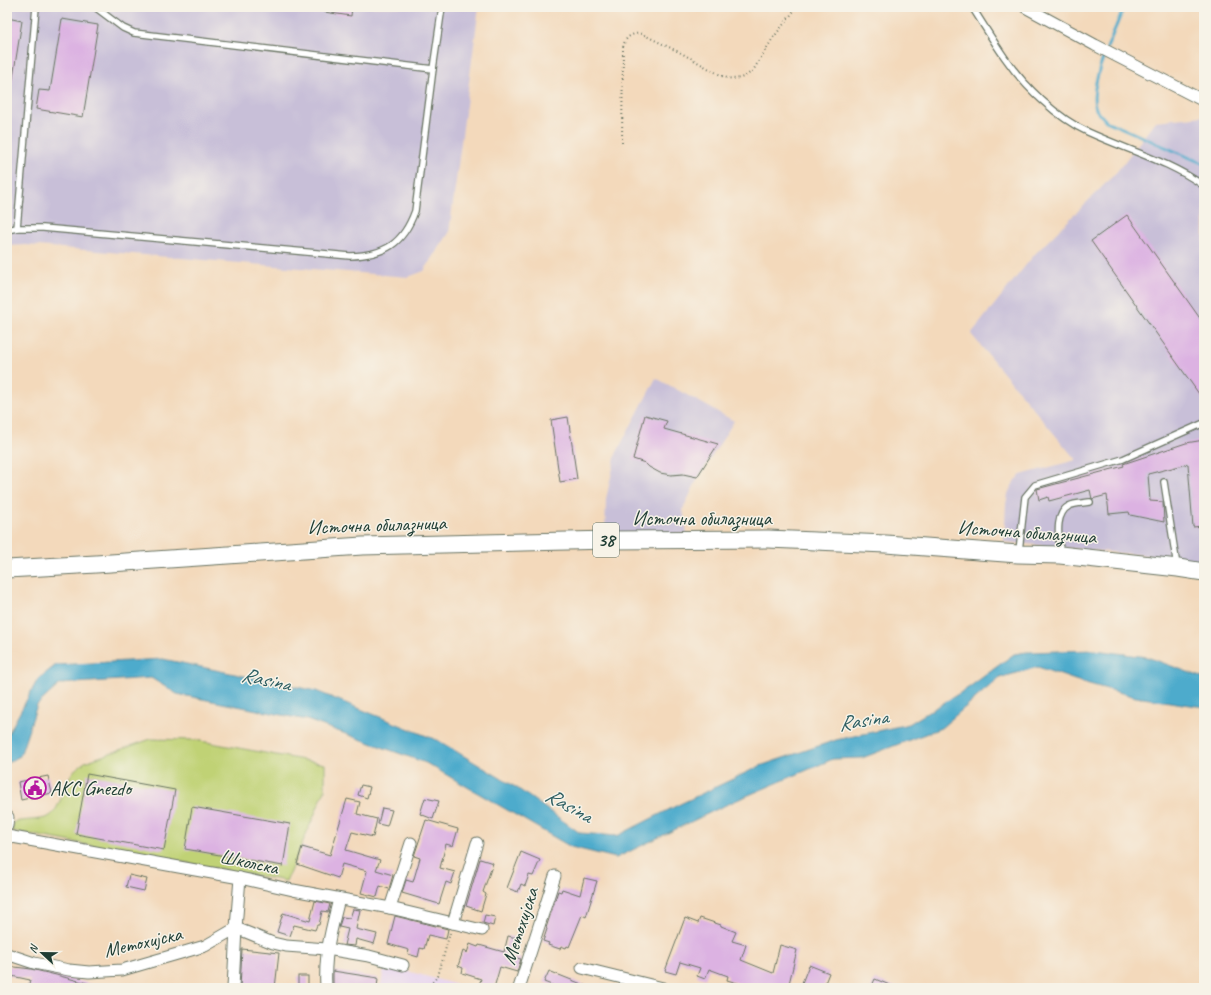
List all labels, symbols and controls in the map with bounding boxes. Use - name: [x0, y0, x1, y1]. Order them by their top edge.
- street label: Источна обилазница: [633, 506, 773, 532]
- street label: Источна обилазница: [307, 510, 448, 541]
- street label: Источна обилазница: [957, 515, 1098, 550]
- road number: 38: [593, 523, 619, 557]
- water label: Rasina: [239, 661, 295, 697]
- water label: Rasina: [837, 703, 892, 737]
- public building icon: AKC Gnezdo: [22, 775, 48, 801]
- place label: AKC Gnezdo: [50, 776, 133, 801]
- water label: Rasina: [541, 782, 599, 829]
- street label: Школска: [218, 844, 282, 881]
- street label: Метохијска: [496, 883, 545, 968]
- street label: Метохијска: [102, 921, 186, 963]
- north arrow: [22, 933, 62, 973]
- text: N: [25, 941, 41, 955]

